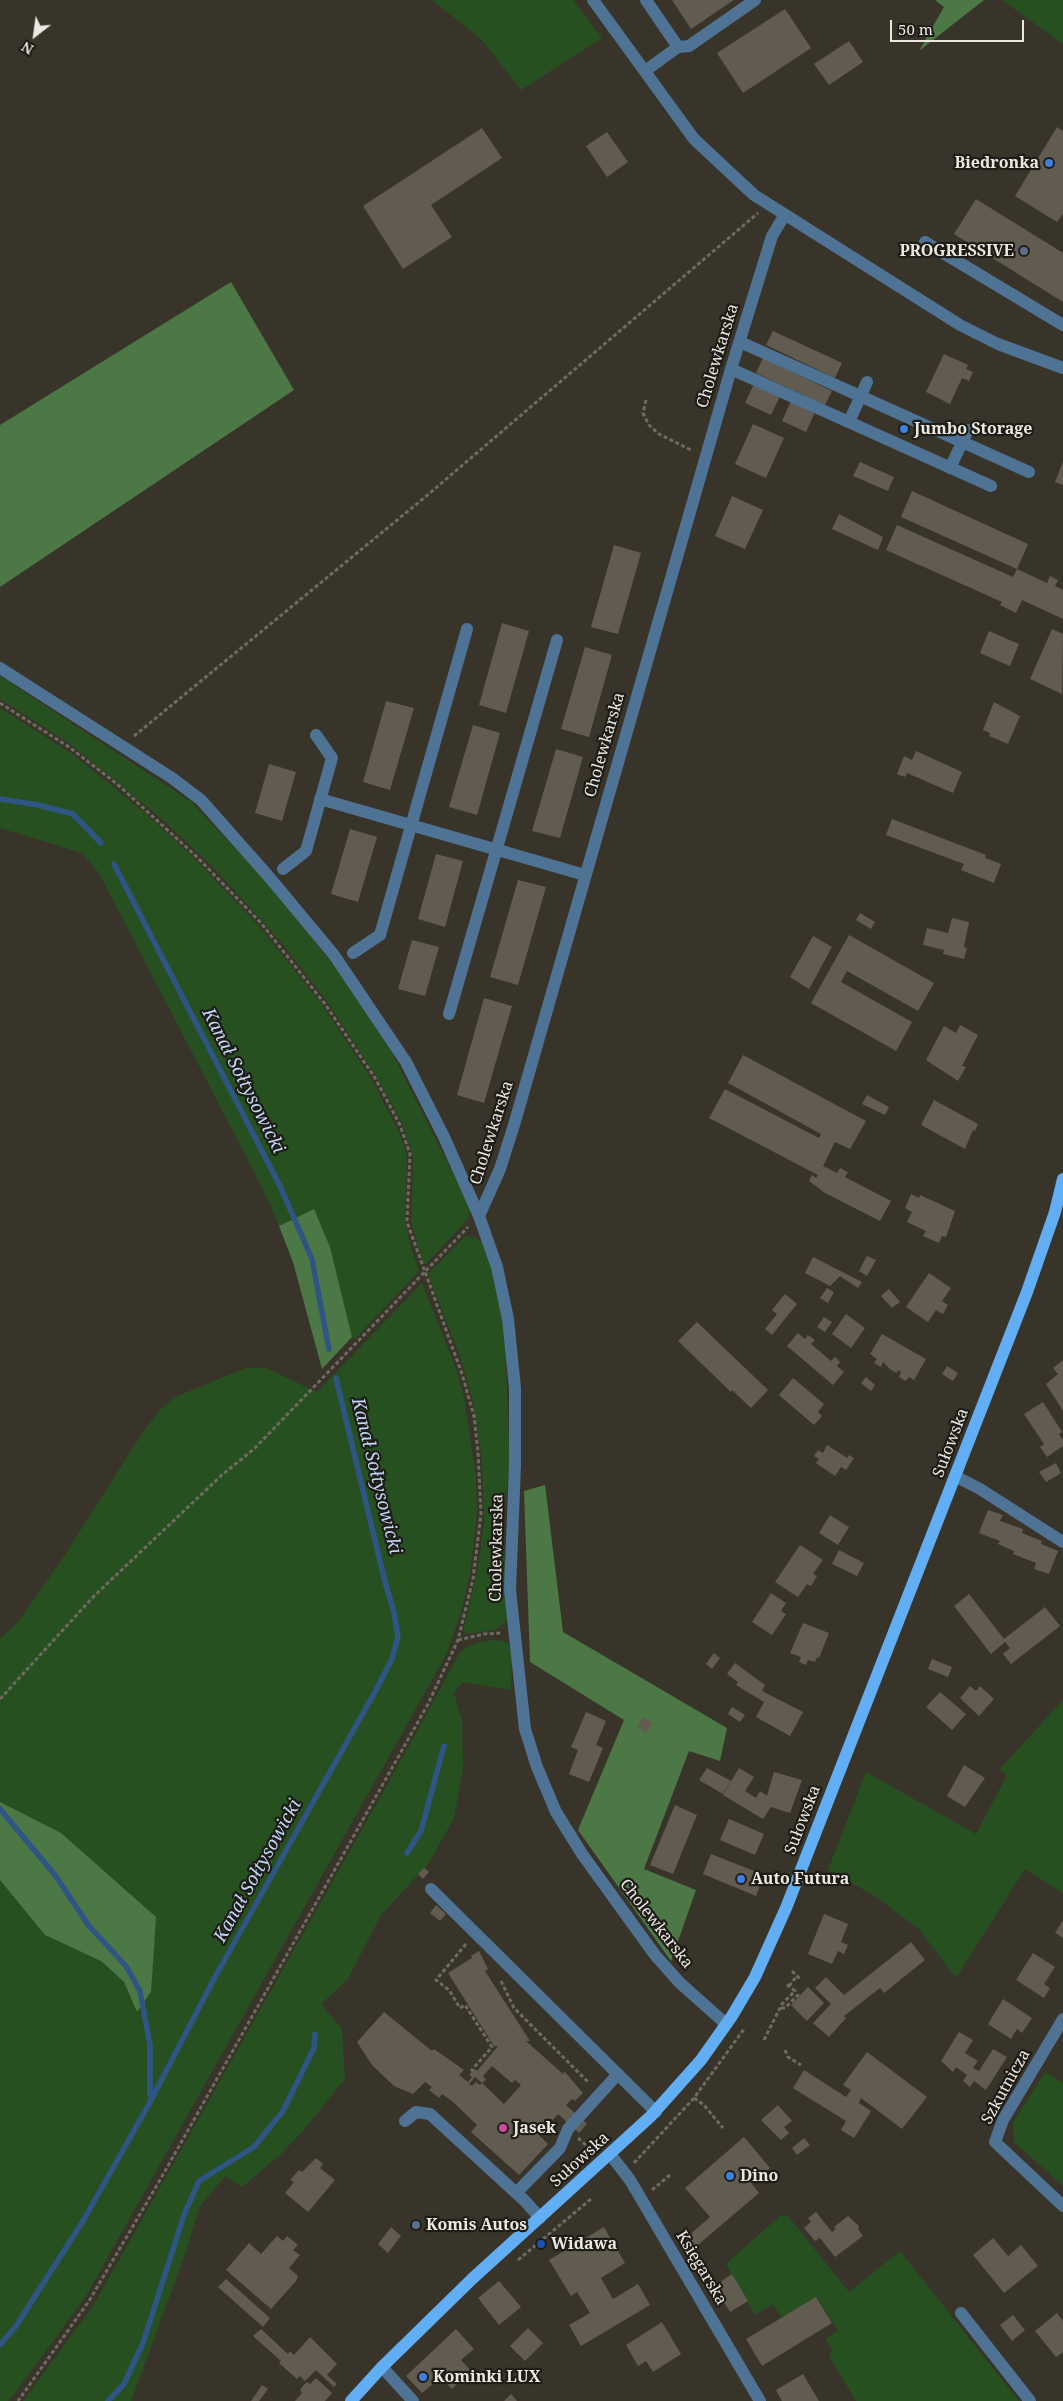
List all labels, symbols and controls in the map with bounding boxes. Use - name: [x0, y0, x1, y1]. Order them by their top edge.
- north arrow: [10, 10, 60, 60]
- scale bar: [893, 10, 1027, 42]
- text: 50 m: [898, 19, 933, 39]
- text: N: [18, 37, 37, 59]
- place label: Biedronka: [954, 153, 1039, 173]
- marker: Biedronka: [1043, 157, 1055, 169]
- place label: PROGRESSIVE: [899, 241, 1014, 261]
- marker: PROGRESSIVE: [1018, 245, 1030, 257]
- street label: Cholewkarska: [693, 302, 743, 410]
- place label: Jumbo Storage: [914, 419, 1032, 439]
- marker: Jumbo Storage: [898, 423, 910, 435]
- street label: Cholewkarska: [581, 690, 629, 800]
- water label: Kanał Sołtysowicki: [197, 1005, 289, 1157]
- street label: Cholewkarska: [466, 1079, 518, 1187]
- water label: Kanał Sołtysowicki: [346, 1396, 406, 1556]
- street label: Sułowska: [929, 1406, 973, 1480]
- street label: Cholewkarska: [486, 1494, 508, 1602]
- street label: Sułowska: [781, 1783, 825, 1857]
- water label: Kanał Sołtysowicki: [210, 1796, 306, 1946]
- place label: Auto Futura: [751, 1869, 849, 1889]
- marker: Auto Futura: [735, 1873, 747, 1885]
- street label: Cholewkarska: [615, 1876, 697, 1972]
- street label: Szkutnicza: [978, 2046, 1034, 2128]
- place label: Jasek: [513, 2118, 556, 2138]
- marker: Jasek: [497, 2122, 509, 2134]
- street label: Sułowska: [547, 2129, 613, 2191]
- place label: Dino: [740, 2166, 778, 2186]
- marker: Dino: [724, 2170, 736, 2182]
- place label: Komis Autos: [426, 2215, 527, 2235]
- marker: Komis Autos: [410, 2219, 422, 2231]
- street label: Księgarska: [671, 2228, 731, 2308]
- place label: Widawa: [551, 2234, 617, 2254]
- marker: Widawa: [535, 2238, 547, 2250]
- place label: Kominki LUX: [433, 2367, 540, 2387]
- marker: Kominki LUX: [417, 2371, 429, 2383]

